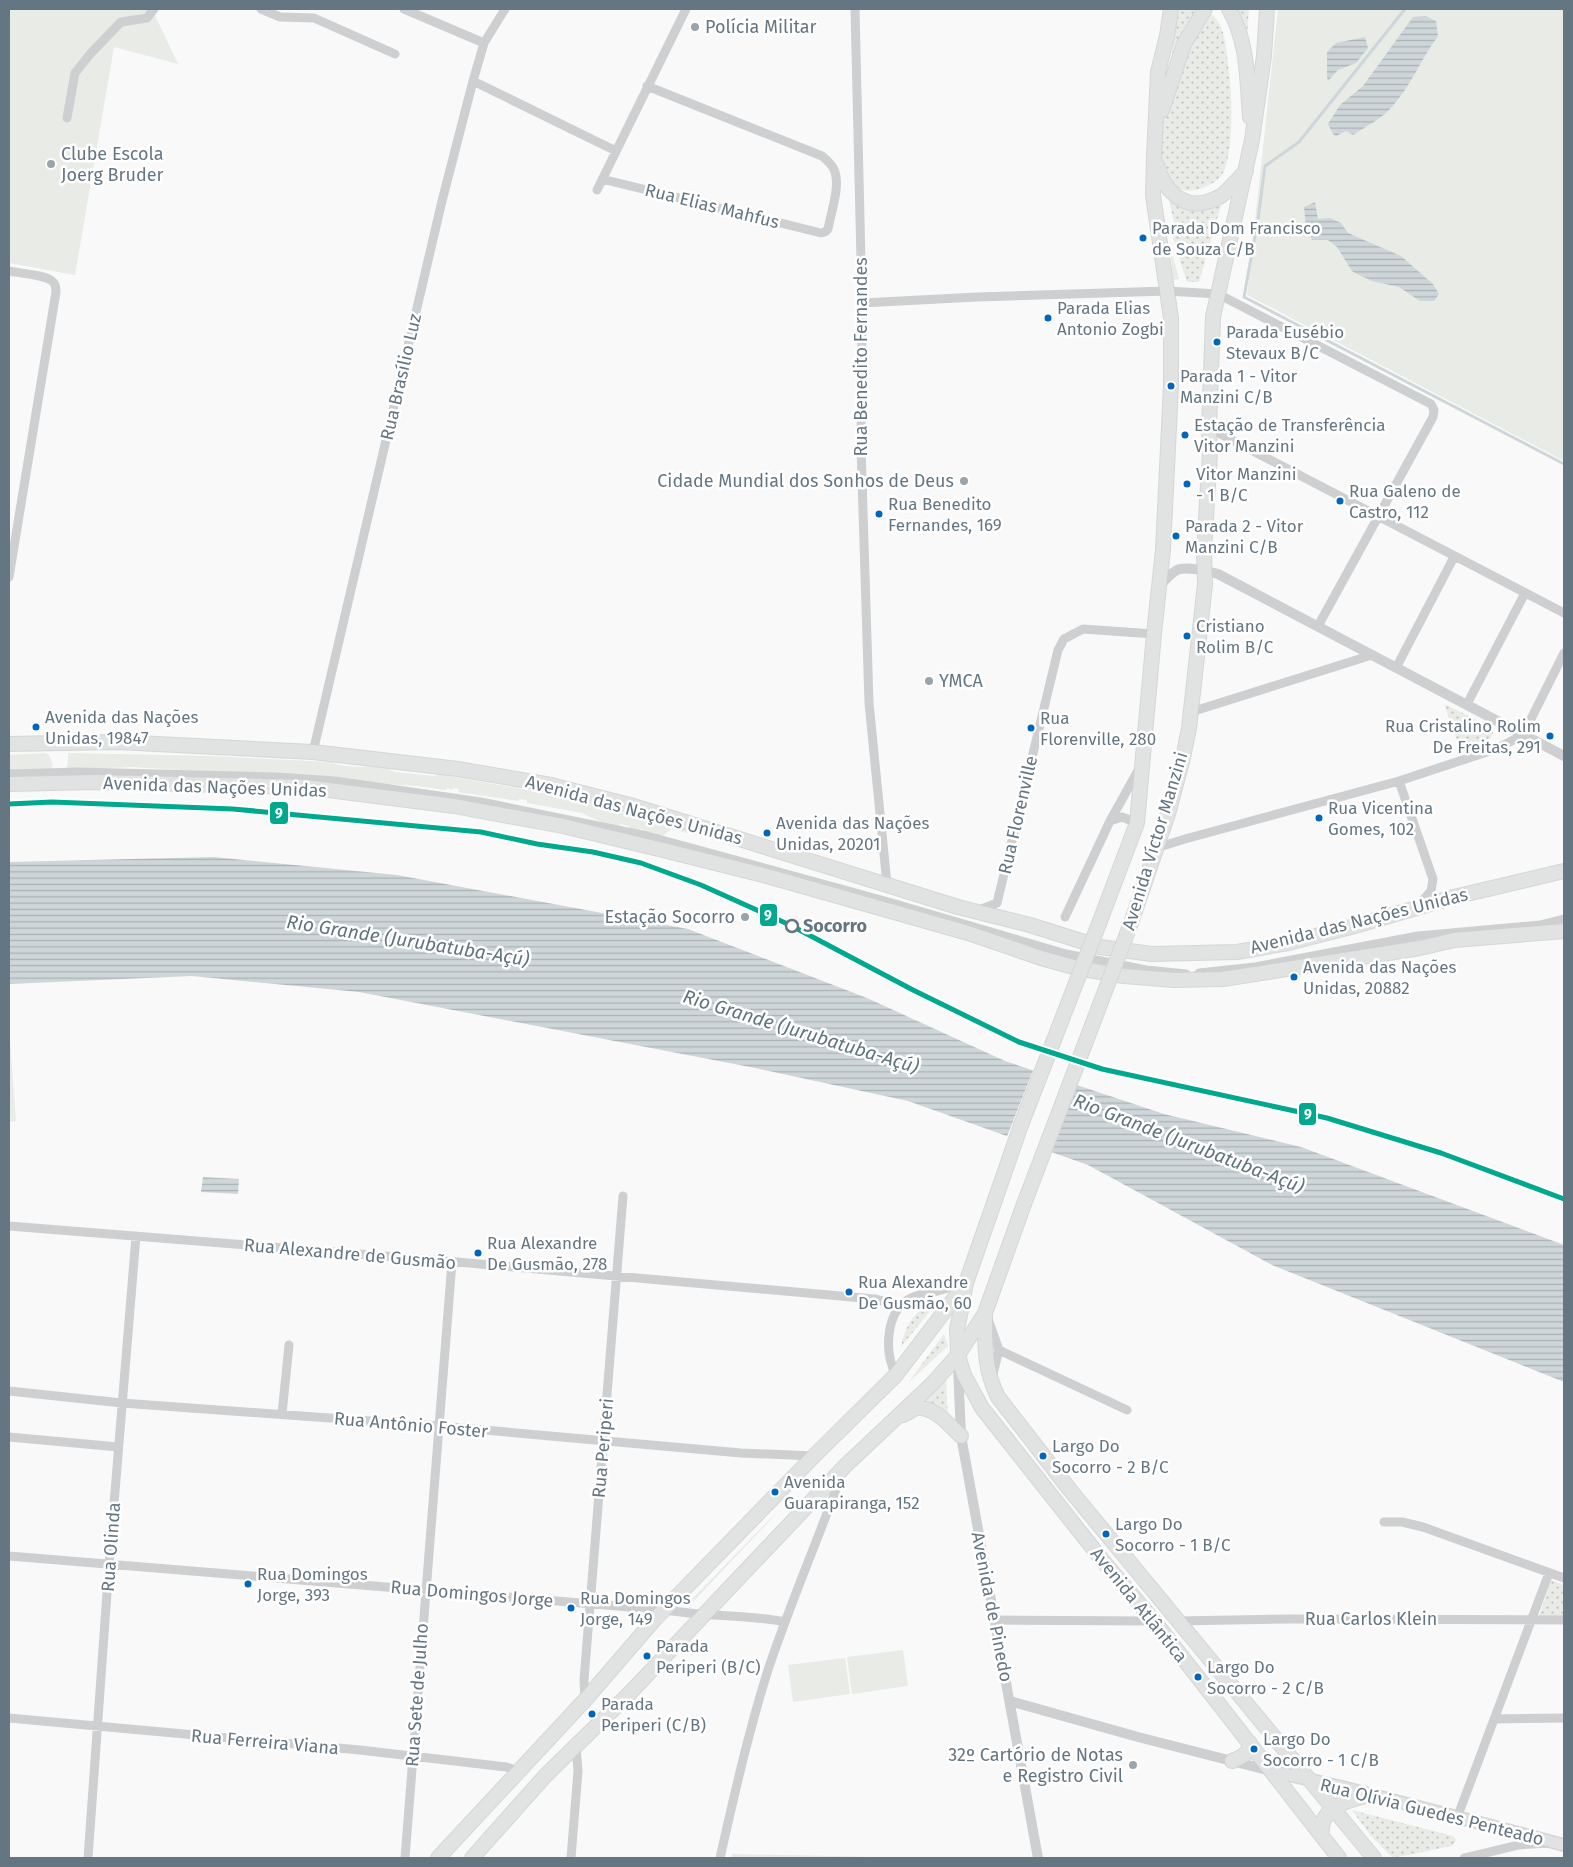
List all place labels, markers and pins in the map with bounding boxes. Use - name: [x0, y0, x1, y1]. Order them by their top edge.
- place label: Polícia Militar: [705, 16, 817, 38]
- marker: Polícia Militar: [689, 21, 701, 33]
- place label: Clube Escola Joerg Bruder: [61, 143, 164, 186]
- marker: Clube Escola Joerg Bruder: [45, 158, 57, 170]
- place label: Parada Dom Francisco de Souza C/B: [1152, 218, 1321, 260]
- marker: Parada Dom Francisco de Souza C/B: [1138, 233, 1148, 243]
- place label: Parada Elias Antonio Zogbi: [1057, 298, 1164, 340]
- marker: Parada Elias Antonio Zogbi: [1043, 313, 1053, 323]
- place label: Parada Eusébio Stevaux B/C: [1226, 322, 1344, 364]
- marker: Parada Eusébio Stevaux B/C: [1212, 337, 1222, 347]
- place label: Parada 1 - Vitor Manzini C/B: [1180, 366, 1298, 408]
- marker: Parada 1 - Vitor Manzini C/B: [1166, 381, 1176, 391]
- place label: Estação de Transferência Vitor Manzini: [1194, 415, 1385, 457]
- marker: Estação de Transferência Vitor Manzini: [1180, 430, 1190, 440]
- place label: Vitor Manzini - 1 B/C: [1196, 464, 1297, 506]
- place label: Cidade Mundial dos Sonhos de Deus: [657, 470, 954, 492]
- marker: Cidade Mundial dos Sonhos de Deus: [958, 475, 970, 487]
- marker: Vitor Manzini - 1 B/C: [1182, 479, 1192, 489]
- place label: Rua Galeno de Castro, 112: [1349, 481, 1461, 523]
- place label: Rua Benedito Fernandes, 169: [888, 494, 1002, 536]
- marker: Rua Galeno de Castro, 112: [1335, 496, 1345, 506]
- marker: Rua Benedito Fernandes, 169: [874, 509, 884, 519]
- place label: Parada 2 - Vitor Manzini C/B: [1185, 516, 1304, 558]
- marker: Parada 2 - Vitor Manzini C/B: [1171, 531, 1181, 541]
- place label: Cristiano Rolim B/C: [1196, 616, 1274, 658]
- marker: Cristiano Rolim B/C: [1182, 631, 1192, 641]
- place label: YMCA: [939, 670, 984, 692]
- marker: YMCA: [923, 675, 935, 687]
- place label: Avenida das Nações Unidas, 19847: [45, 707, 199, 749]
- place label: Rua Florenville, 280: [1040, 708, 1156, 750]
- place label: Rua Cristalino Rolim De Freitas, 291: [1385, 716, 1541, 758]
- marker: Avenida das Nações Unidas, 19847: [31, 722, 41, 732]
- marker: Rua Florenville, 280: [1026, 723, 1036, 733]
- marker: Rua Cristalino Rolim De Freitas, 291: [1545, 731, 1555, 741]
- place label: Rua Vicentina Gomes, 102: [1328, 798, 1433, 840]
- place label: Avenida das Nações Unidas, 20201: [776, 813, 930, 855]
- marker: Rua Vicentina Gomes, 102: [1314, 813, 1324, 823]
- marker: Avenida das Nações Unidas, 20201: [762, 828, 772, 838]
- place label: Estação Socorro: [604, 906, 735, 928]
- marker: Estação Socorro: [739, 911, 751, 923]
- place label: Socorro: [803, 915, 867, 937]
- marker: Socorro: [785, 919, 799, 933]
- place label: Avenida das Nações Unidas, 20882: [1303, 957, 1457, 999]
- marker: Avenida das Nações Unidas, 20882: [1289, 972, 1299, 982]
- place label: Rua Alexandre De Gusmão, 278: [487, 1233, 607, 1275]
- marker: Rua Alexandre De Gusmão, 278: [473, 1248, 483, 1258]
- place label: Rua Alexandre De Gusmão, 60: [858, 1272, 972, 1314]
- marker: Rua Alexandre De Gusmão, 60: [844, 1287, 854, 1297]
- place label: Largo Do Socorro - 2 B/C: [1052, 1436, 1169, 1478]
- marker: Largo Do Socorro - 2 B/C: [1038, 1451, 1048, 1461]
- place label: Avenida Guarapiranga, 152: [784, 1472, 920, 1514]
- marker: Avenida Guarapiranga, 152: [770, 1487, 780, 1497]
- place label: Largo Do Socorro - 1 B/C: [1115, 1514, 1231, 1556]
- marker: Largo Do Socorro - 1 B/C: [1101, 1529, 1111, 1539]
- place label: Rua Domingos Jorge, 393: [257, 1564, 368, 1606]
- marker: Rua Domingos Jorge, 393: [243, 1579, 253, 1589]
- place label: Rua Domingos Jorge, 149: [580, 1588, 691, 1630]
- marker: Rua Domingos Jorge, 149: [566, 1603, 576, 1613]
- place label: Parada Periperi (B/C): [656, 1636, 761, 1678]
- marker: Parada Periperi (B/C): [642, 1651, 652, 1661]
- place label: Largo Do Socorro - 2 C/B: [1207, 1657, 1324, 1699]
- marker: Largo Do Socorro - 2 C/B: [1193, 1672, 1203, 1682]
- place label: Parada Periperi (C/B): [601, 1694, 706, 1736]
- marker: Parada Periperi (C/B): [587, 1709, 597, 1719]
- place label: Largo Do Socorro - 1 C/B: [1263, 1729, 1379, 1771]
- place label: 32º Cartório de Notas e Registro Civil: [948, 1744, 1123, 1787]
- marker: Largo Do Socorro - 1 C/B: [1249, 1744, 1259, 1754]
- marker: 32º Cartório de Notas e Registro Civil: [1127, 1759, 1139, 1771]

